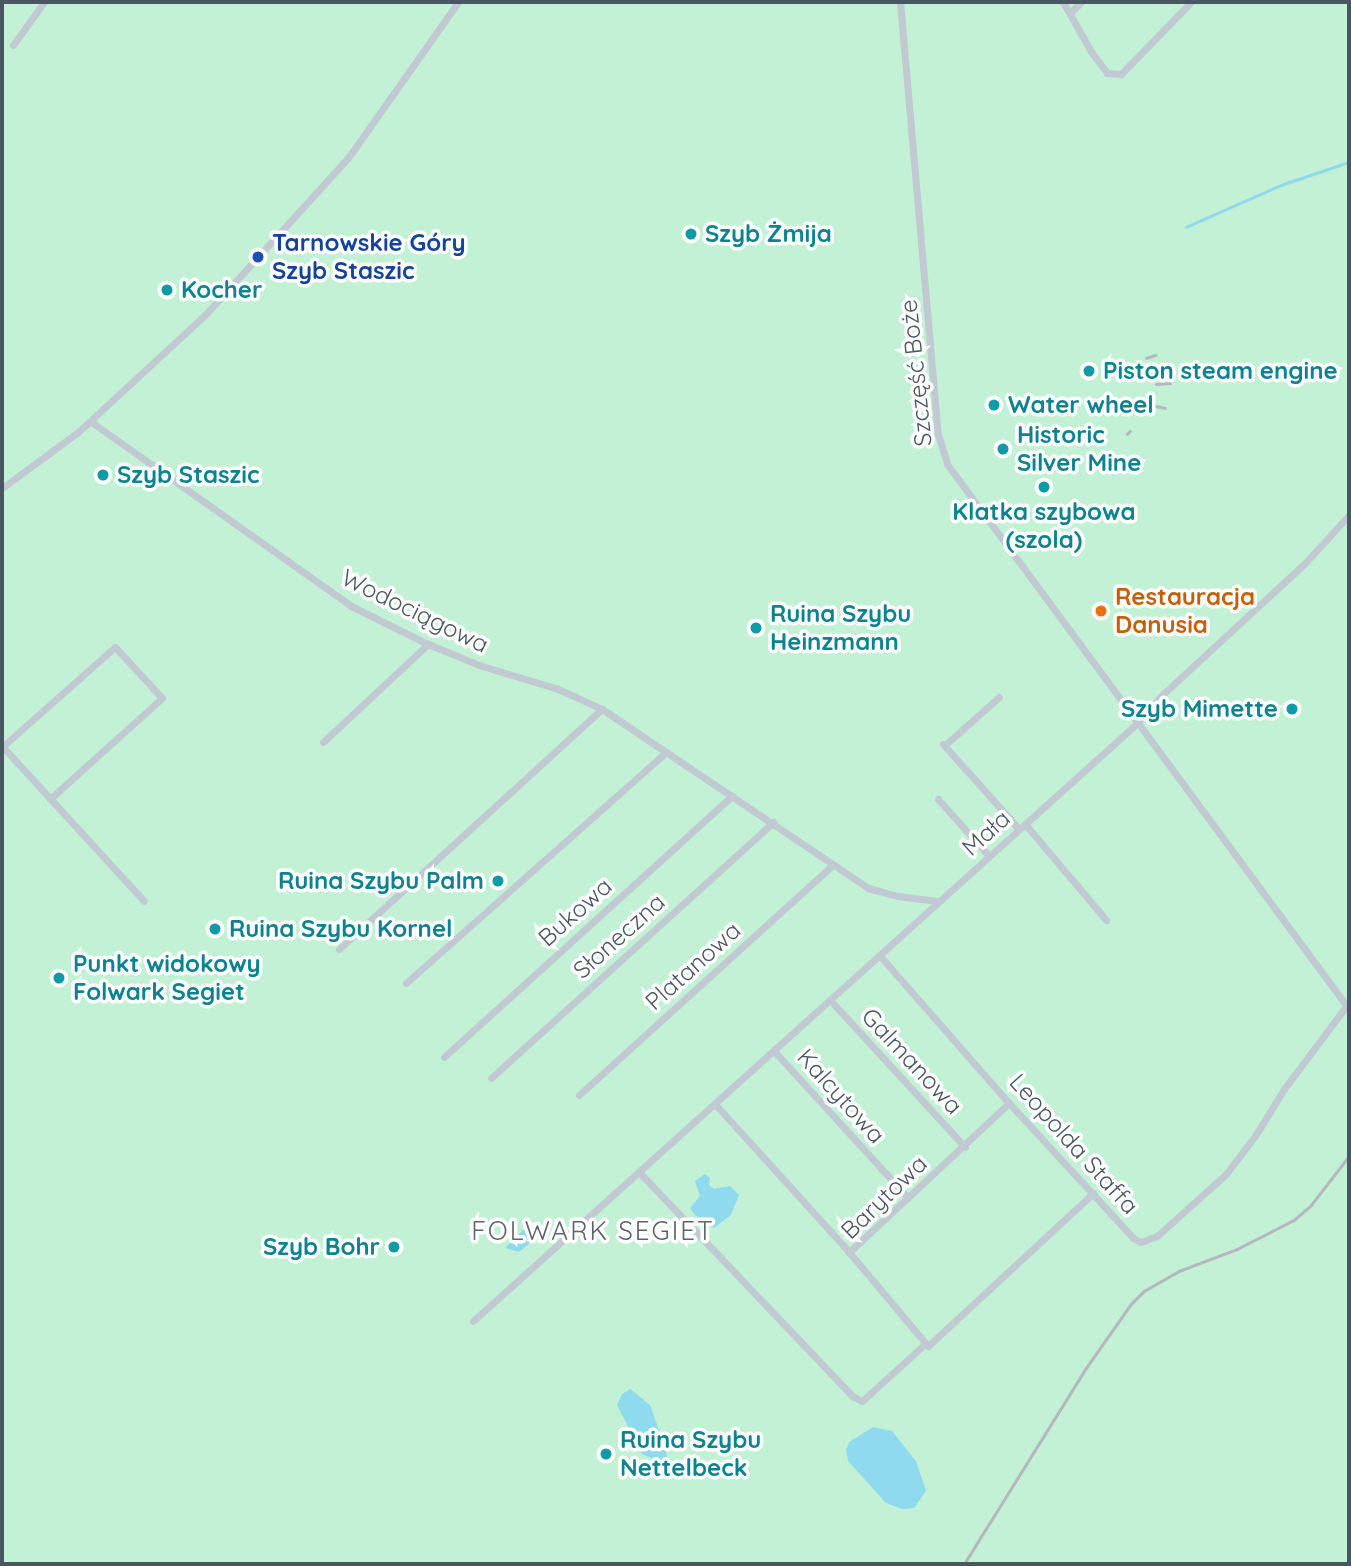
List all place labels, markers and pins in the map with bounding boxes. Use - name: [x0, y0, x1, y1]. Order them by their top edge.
- place label: Szyb Żmija: [705, 220, 832, 248]
- marker: Szyb Żmija: [683, 226, 699, 242]
- place label: Tarnowskie Góry Szyb Staszic: [272, 229, 466, 285]
- marker: Tarnowskie Góry Szyb Staszic: [250, 249, 266, 265]
- place label: Kocher: [181, 276, 262, 304]
- marker: Kocher: [159, 282, 175, 298]
- place label: Piston steam engine: [1103, 357, 1338, 385]
- marker: Piston steam engine: [1081, 363, 1097, 379]
- place label: Water wheel: [1008, 391, 1154, 419]
- marker: Water wheel: [986, 397, 1002, 413]
- place label: Historic Silver Mine: [1017, 421, 1141, 477]
- marker: Historic Silver Mine: [995, 441, 1011, 457]
- place label: Szyb Staszic: [117, 461, 259, 489]
- marker: Szyb Staszic: [95, 467, 111, 483]
- marker: Klatka szybowa (szola): [1036, 479, 1052, 495]
- place label: Klatka szybowa (szola): [952, 498, 1136, 554]
- place label: Restauracja Danusia: [1115, 583, 1255, 639]
- place label: Ruina Szybu Heinzmann: [770, 600, 911, 656]
- marker: Restauracja Danusia: [1093, 603, 1109, 619]
- marker: Ruina Szybu Heinzmann: [748, 620, 764, 636]
- place label: Szyb Mimette: [1121, 695, 1278, 723]
- marker: Szyb Mimette: [1284, 701, 1300, 717]
- place label: Ruina Szybu Palm: [278, 867, 484, 895]
- marker: Ruina Szybu Palm: [490, 873, 506, 889]
- place label: Ruina Szybu Kornel: [229, 915, 453, 943]
- marker: Ruina Szybu Kornel: [207, 921, 223, 937]
- place label: Punkt widokowy Folwark Segiet: [73, 950, 261, 1006]
- marker: Punkt widokowy Folwark Segiet: [51, 970, 67, 986]
- place label: Szyb Bohr: [263, 1233, 380, 1261]
- marker: Szyb Bohr: [386, 1239, 402, 1255]
- place label: Ruina Szybu Nettelbeck: [620, 1426, 761, 1482]
- marker: Ruina Szybu Nettelbeck: [598, 1446, 614, 1462]

